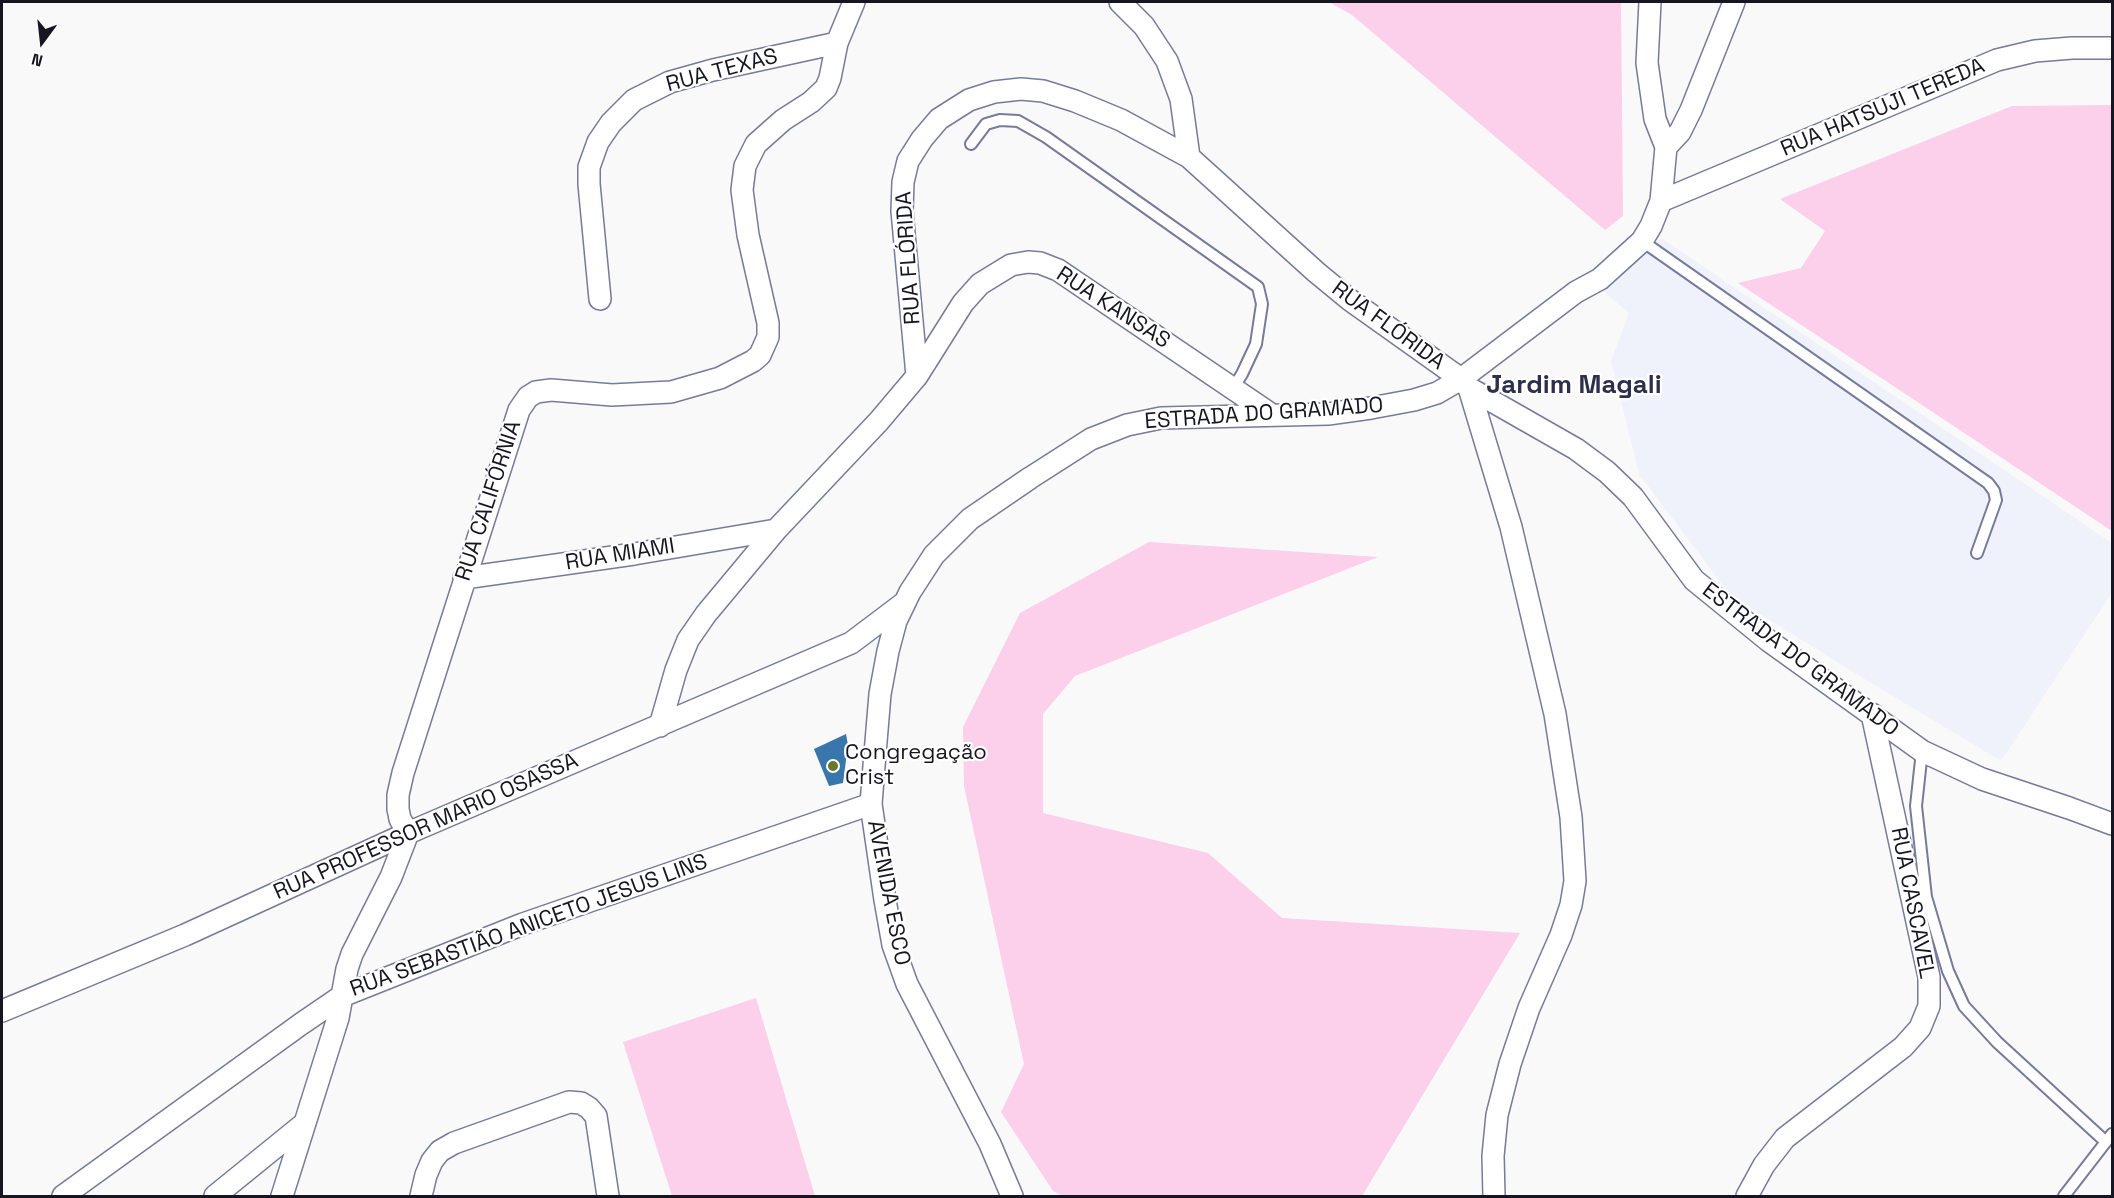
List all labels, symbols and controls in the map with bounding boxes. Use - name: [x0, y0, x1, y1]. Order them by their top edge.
- north arrow: [12, 12, 72, 72]
- street label: RUA TEXAS: [663, 43, 781, 99]
- text: N: [29, 48, 45, 71]
- street label: RUA HATSUJI TEREDA: [1777, 53, 1989, 163]
- street label: RUA FLÓRIDA: [891, 191, 927, 325]
- street label: RUA KANSAS: [1051, 261, 1175, 355]
- street label: RUA FLÓRIDA: [1326, 276, 1450, 376]
- district label: Jardim Magali: [1486, 370, 1662, 402]
- street label: ESTRADA DO GRAMADO: [1144, 392, 1384, 436]
- street label: RUA CALIFÓRNIA: [451, 417, 527, 585]
- street label: RUA MIAMI: [563, 533, 677, 577]
- street label: ESTRADA DO GRAMADO: [1697, 577, 1903, 743]
- place label: Congregação Crist: [845, 740, 987, 792]
- street label: RUA PROFESSOR MARIO OSASSA: [270, 748, 582, 906]
- marker: Congregação Crist: [826, 759, 840, 773]
- street label: AVENIDA ESCO: [861, 818, 915, 968]
- street label: RUA CASCAVEL: [1884, 825, 1940, 981]
- street label: RUA SEBASTIÃO ANICETO JESUS LINS: [347, 849, 711, 1003]

